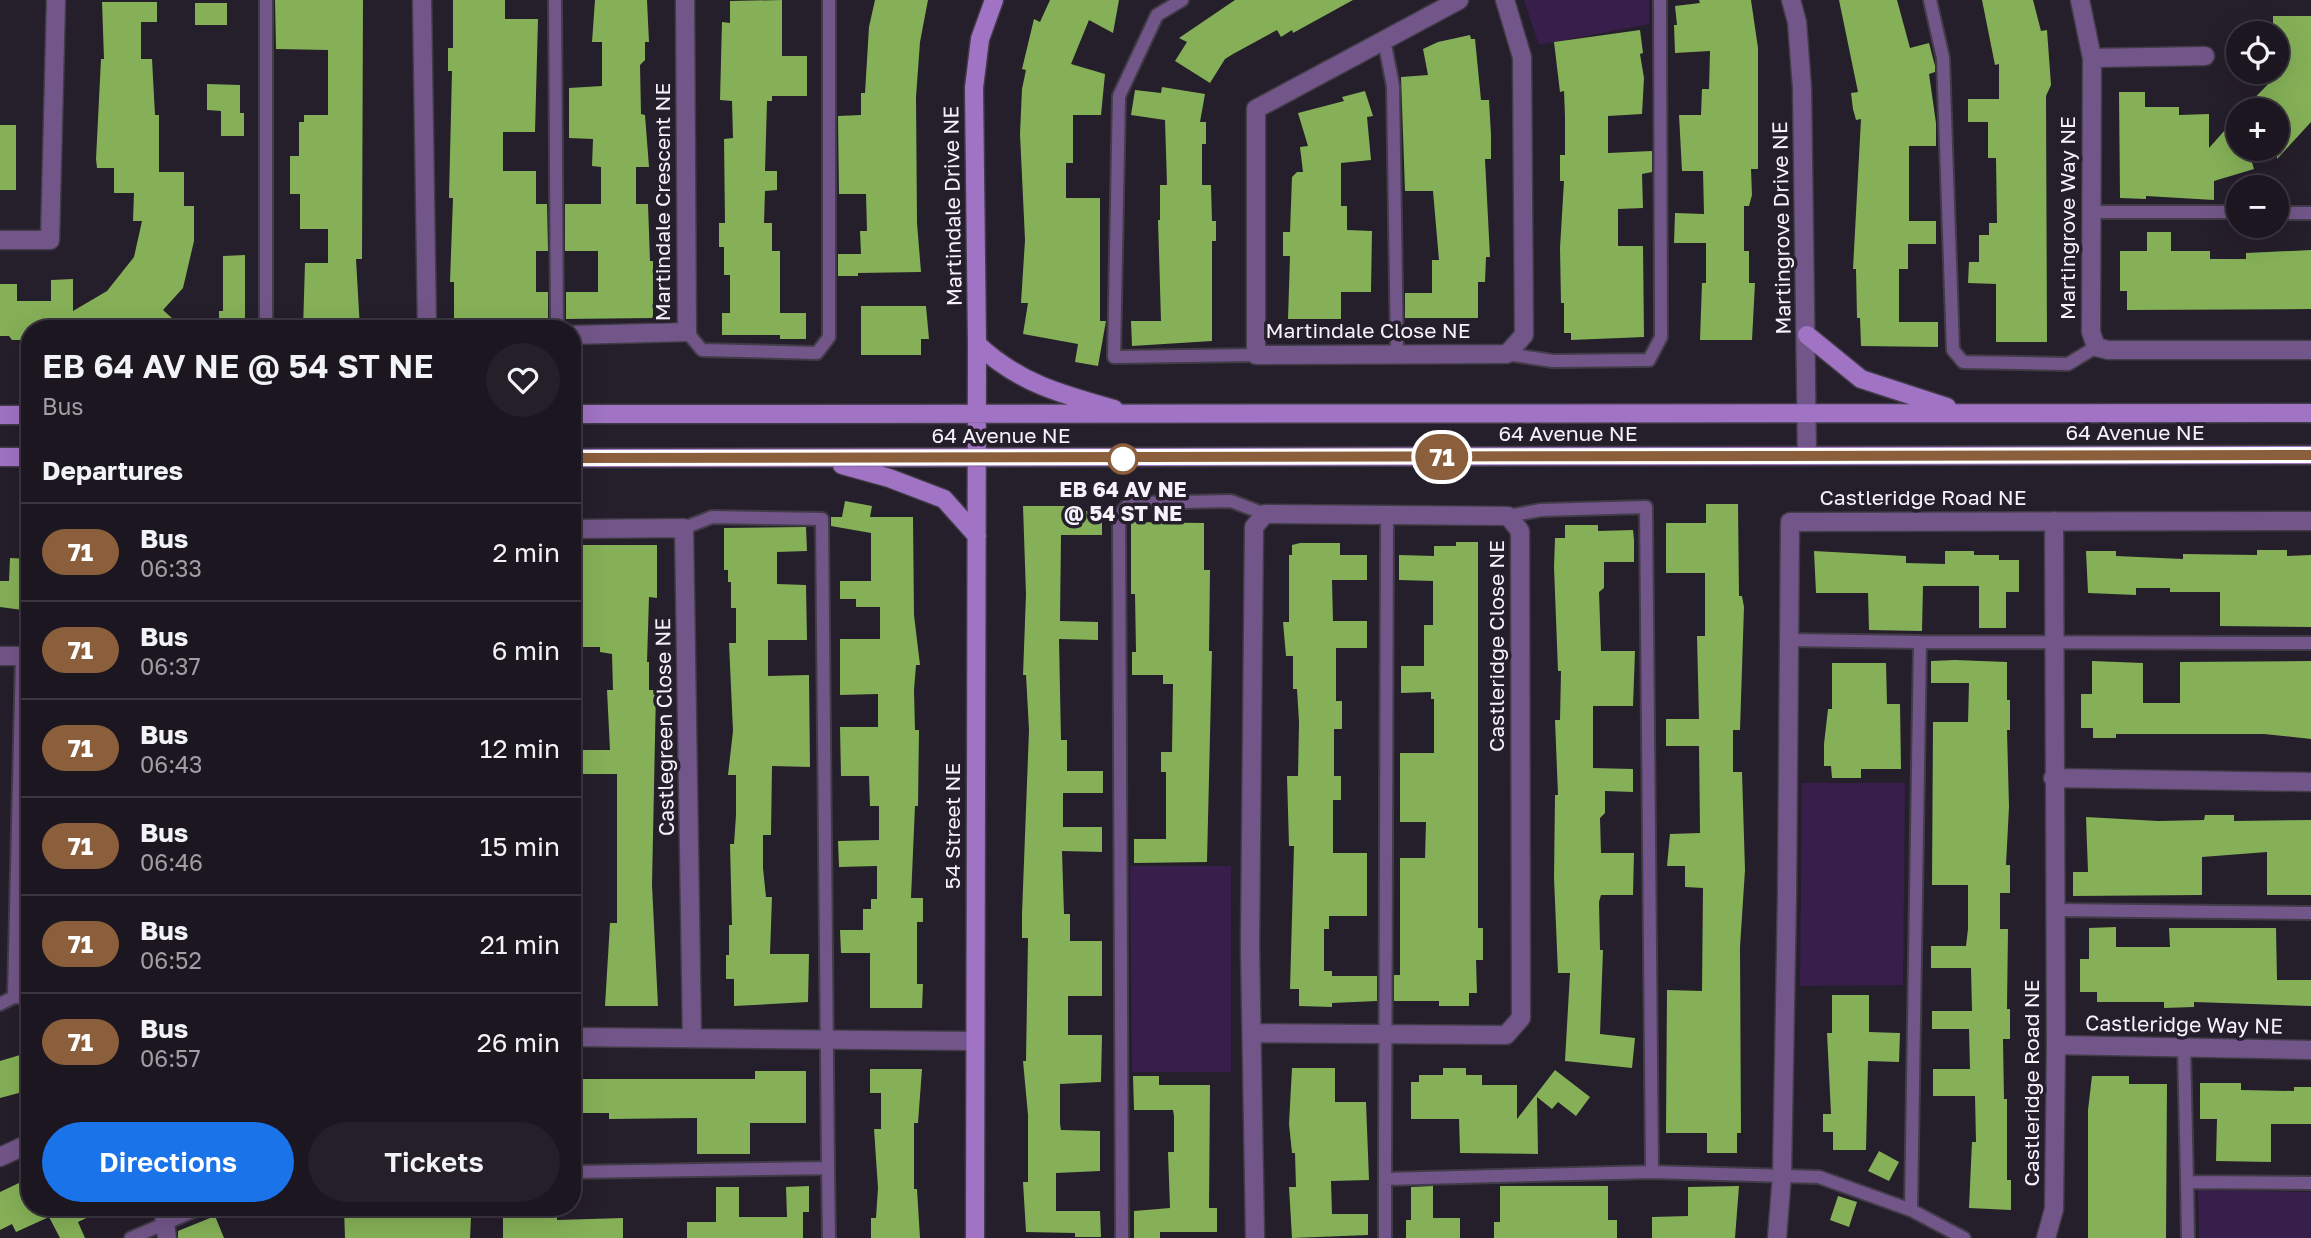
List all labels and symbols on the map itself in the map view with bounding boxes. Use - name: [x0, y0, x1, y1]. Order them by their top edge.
- street label: Martindale Crescent NE: [649, 83, 675, 321]
- street label: Martindale Drive NE: [937, 106, 967, 306]
- street label: Martingrove Way NE: [2054, 116, 2080, 320]
- street label: Martingrove Drive NE: [1766, 121, 1796, 335]
- street label: Martindale Close NE: [1266, 317, 1470, 343]
- street label: 64 Avenue NE: [2066, 419, 2204, 445]
- street label: 64 Avenue NE: [1499, 420, 1637, 446]
- street label: 64 Avenue NE: [932, 422, 1070, 448]
- line badge: 71: [1410, 434, 1474, 480]
- marker: EB 64 AV NE @ 54 ST NE: [1108, 444, 1138, 474]
- place label: EB 64 AV NE @ 54 ST NE: [1059, 476, 1187, 526]
- street label: Castleridge Road NE: [1820, 484, 2026, 510]
- street label: Castleridge Close NE: [1483, 540, 1509, 752]
- street label: Castlegreen Close NE: [649, 618, 679, 836]
- street label: 54 Street NE: [939, 763, 965, 889]
- street label: Castleridge Road NE: [2018, 980, 2044, 1186]
- street label: Castleridge Way NE: [2085, 1009, 2283, 1039]

